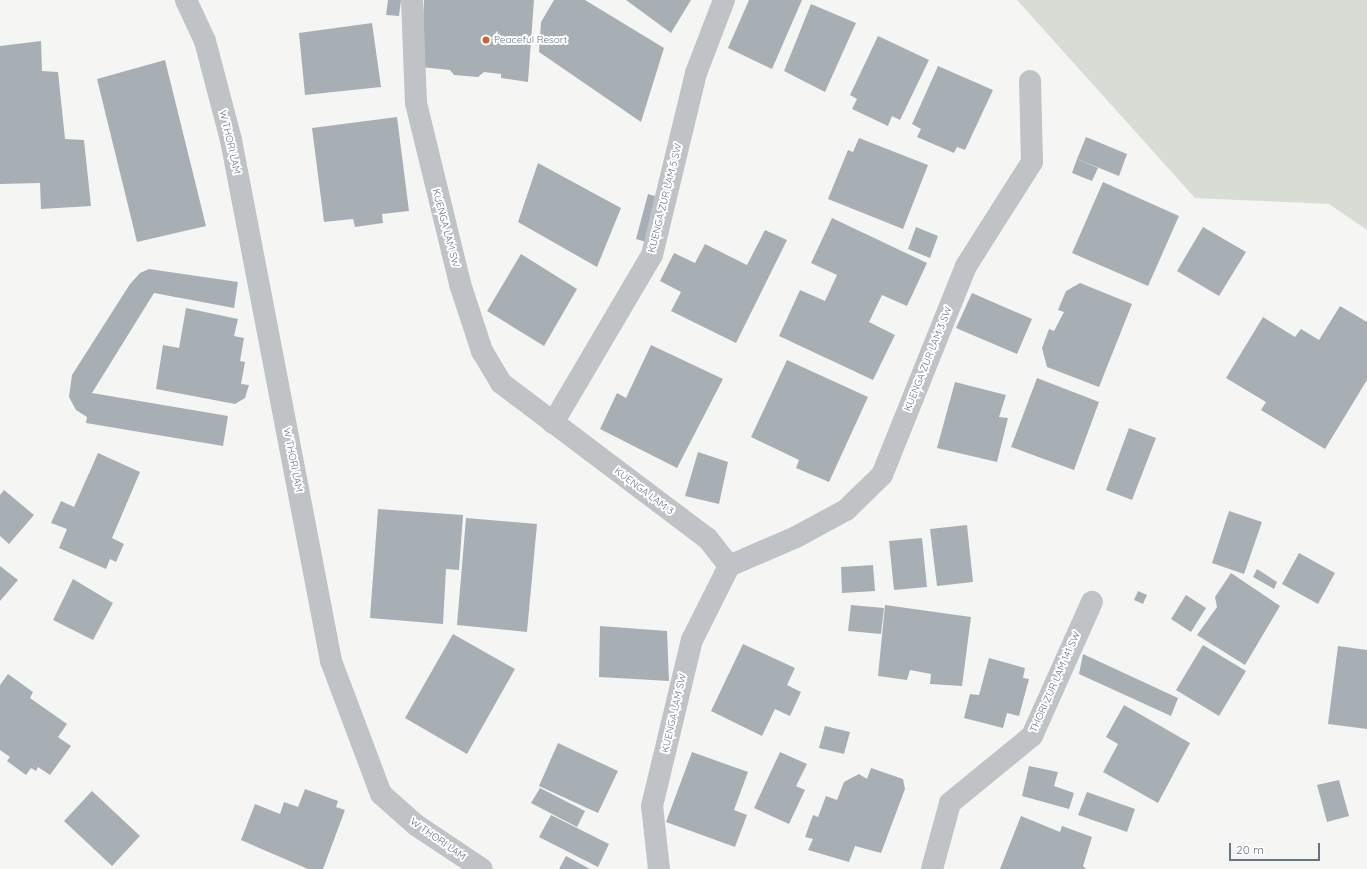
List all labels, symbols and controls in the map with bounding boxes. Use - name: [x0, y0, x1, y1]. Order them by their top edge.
- place label: Peaceful Resort: [494, 34, 567, 46]
- marker: Peaceful Resort: [481, 35, 491, 45]
- street label: W THORI LAM: [217, 109, 243, 175]
- street label: KUENGA ZUR LAM 5 SW: [646, 142, 684, 254]
- street label: KUENGA LAM SW: [430, 187, 462, 269]
- street label: KUENGA ZUR LAM 3 SW: [901, 305, 955, 413]
- street label: W THORI LAM: [281, 427, 305, 493]
- street label: KUENGA LAM 3: [612, 465, 676, 517]
- street label: THORI ZUR LAM 141 SW: [1027, 630, 1083, 734]
- street label: KUENGA LAM SW: [659, 672, 689, 754]
- street label: W THORI LAM: [408, 815, 468, 863]
- scale bar: [1231, 835, 1322, 861]
- text: 20 m: [1236, 842, 1264, 857]

